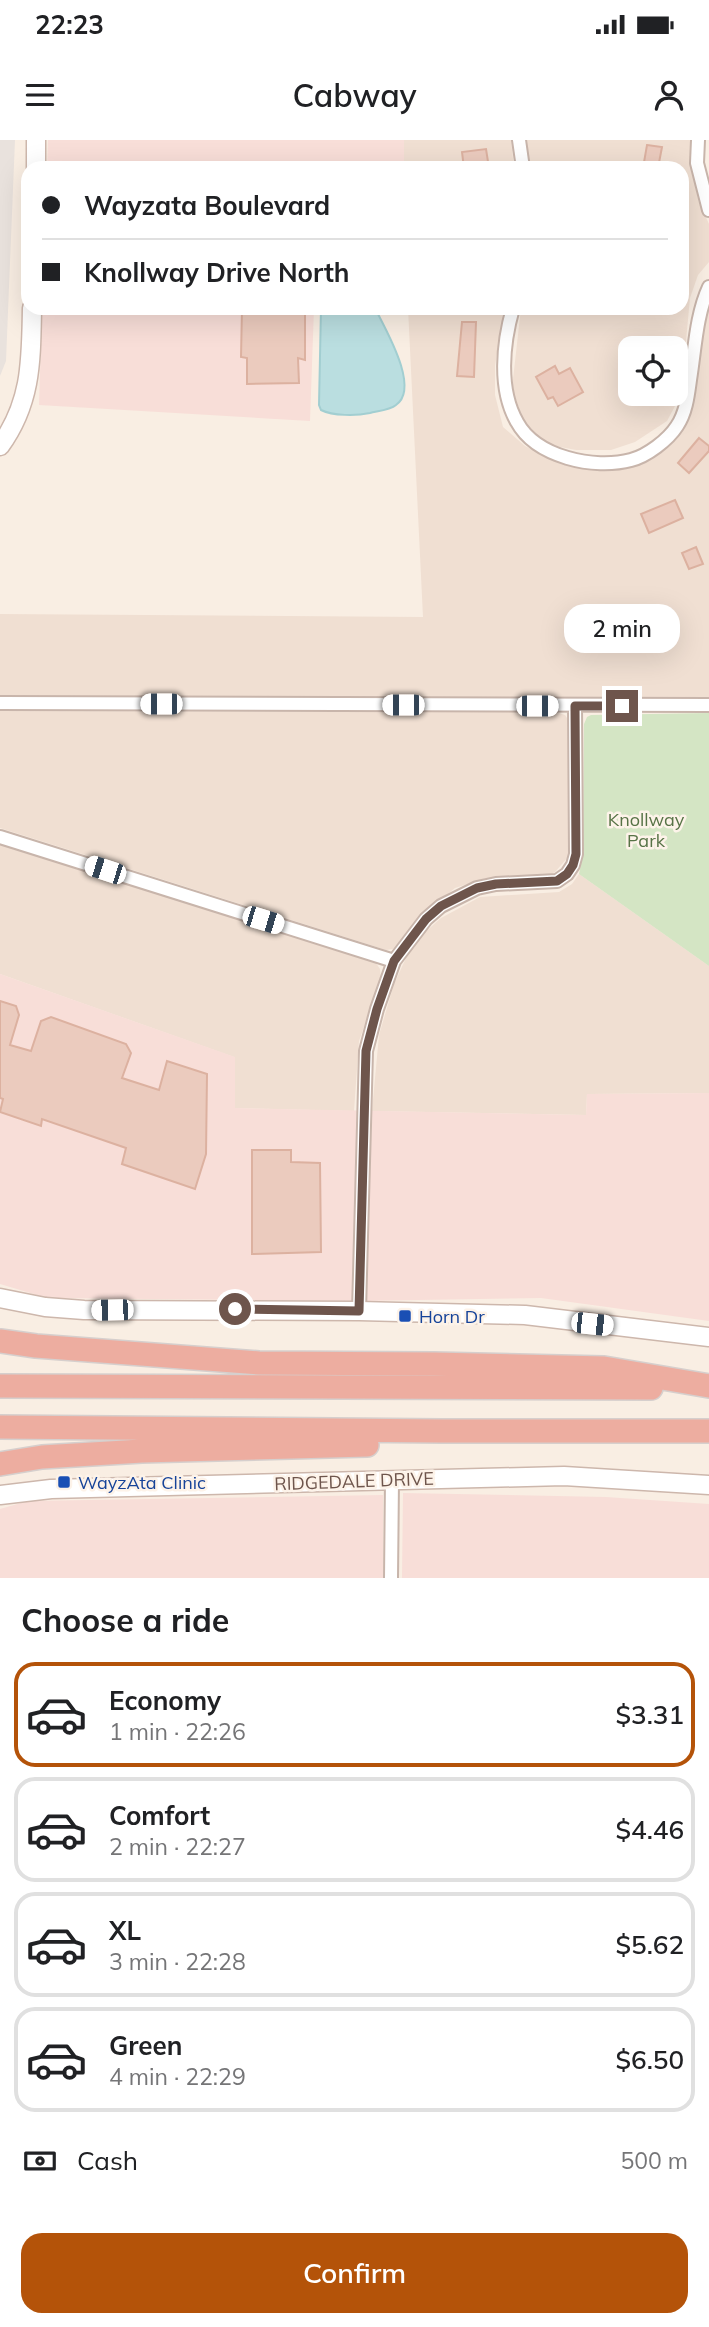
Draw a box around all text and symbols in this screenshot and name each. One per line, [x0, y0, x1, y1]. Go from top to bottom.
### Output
text: 22:23 [35, 8, 104, 41]
text: Cabway [292, 75, 417, 115]
icon: menu [21, 76, 59, 114]
icon: person [650, 76, 688, 114]
text: Wayzata Boulevard [84, 189, 330, 222]
text: Knollway Drive North [84, 256, 349, 289]
map controls [618, 336, 688, 406]
button: locate [618, 336, 688, 406]
callout: 2 min [564, 604, 680, 654]
text: 2 min [592, 614, 652, 643]
route end [606, 690, 638, 722]
car [141, 694, 183, 715]
car [383, 695, 425, 716]
car [517, 696, 559, 717]
park label: Knollway Park [608, 808, 685, 852]
car [82, 854, 129, 886]
car [240, 904, 287, 936]
route start [219, 1293, 251, 1325]
car [91, 1299, 134, 1321]
place label: Horn Dr [419, 1305, 485, 1328]
marker: Horn Dr [397, 1308, 413, 1324]
car [571, 1311, 614, 1337]
street label: RIDGEDALE DRIVE [274, 1467, 434, 1495]
place label: WayzAta Clinic [78, 1471, 206, 1494]
marker: WayzAta Clinic [56, 1474, 72, 1490]
text: Choose a ride [21, 1600, 229, 1640]
icon: car [25, 1683, 88, 1746]
text: Economy [109, 1684, 221, 1717]
text: $3.31 [615, 1698, 684, 1731]
text: 1 min · 22:26 [109, 1717, 246, 1746]
icon: car [25, 1798, 88, 1861]
text: Comfort [109, 1799, 210, 1832]
text: $4.46 [615, 1813, 684, 1846]
text: 2 min · 22:27 [109, 1832, 246, 1861]
icon: car [25, 1913, 88, 1976]
text: XL [109, 1914, 141, 1947]
text: $5.62 [615, 1928, 684, 1961]
text: 3 min · 22:28 [109, 1947, 246, 1976]
icon: car [25, 2028, 88, 2091]
text: Green [109, 2029, 182, 2062]
text: $6.50 [615, 2043, 684, 2076]
text: 4 min · 22:29 [109, 2062, 246, 2091]
icon: cash [21, 2142, 59, 2180]
text: Cash [77, 2144, 138, 2177]
text: 500 m [620, 2146, 688, 2175]
button: Confirm [21, 2233, 688, 2313]

